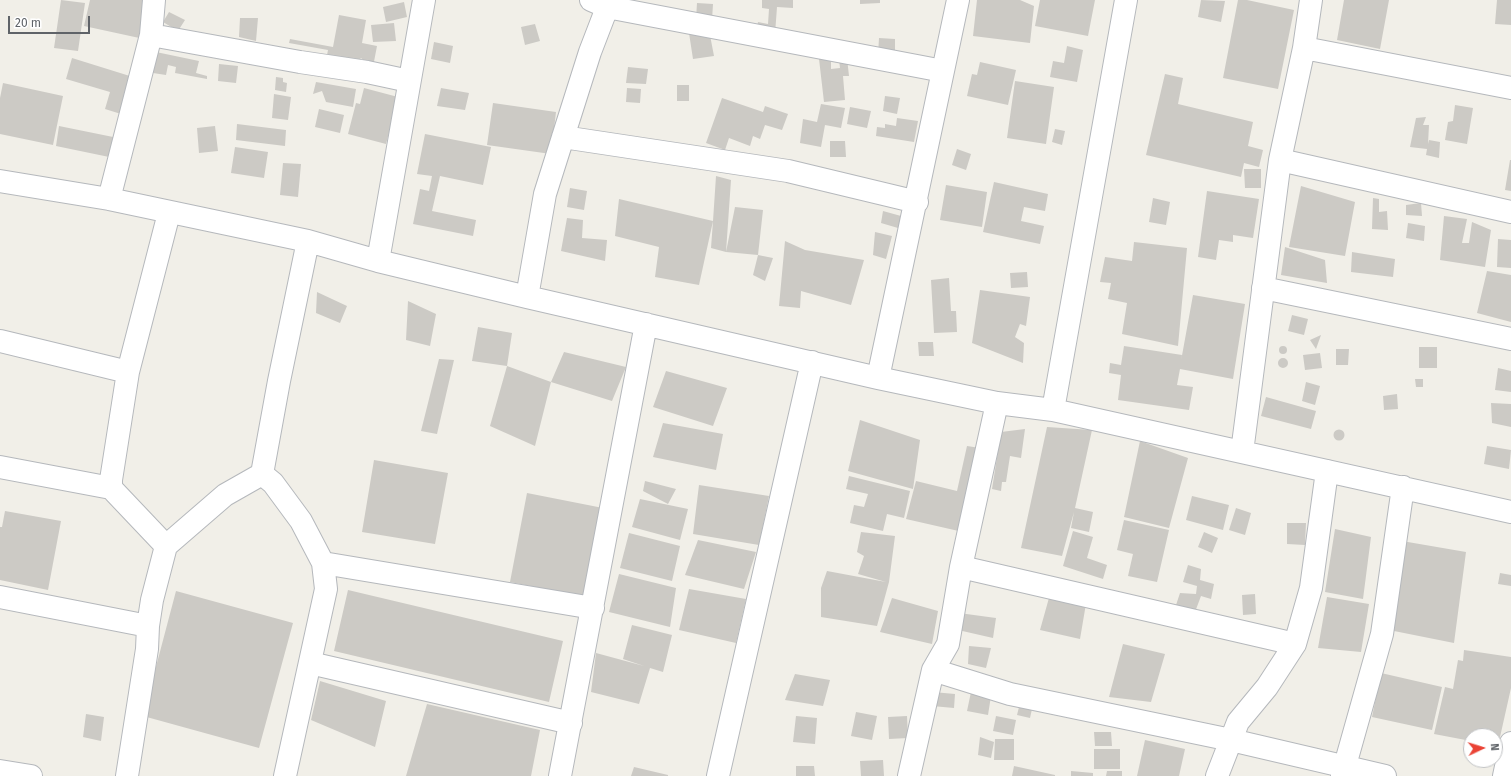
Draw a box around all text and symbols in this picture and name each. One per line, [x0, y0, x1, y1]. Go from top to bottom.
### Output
scale bar [10, 8, 92, 34]
text: 20 m [15, 16, 41, 30]
north arrow [1463, 728, 1503, 768]
text: N [1488, 743, 1501, 751]

